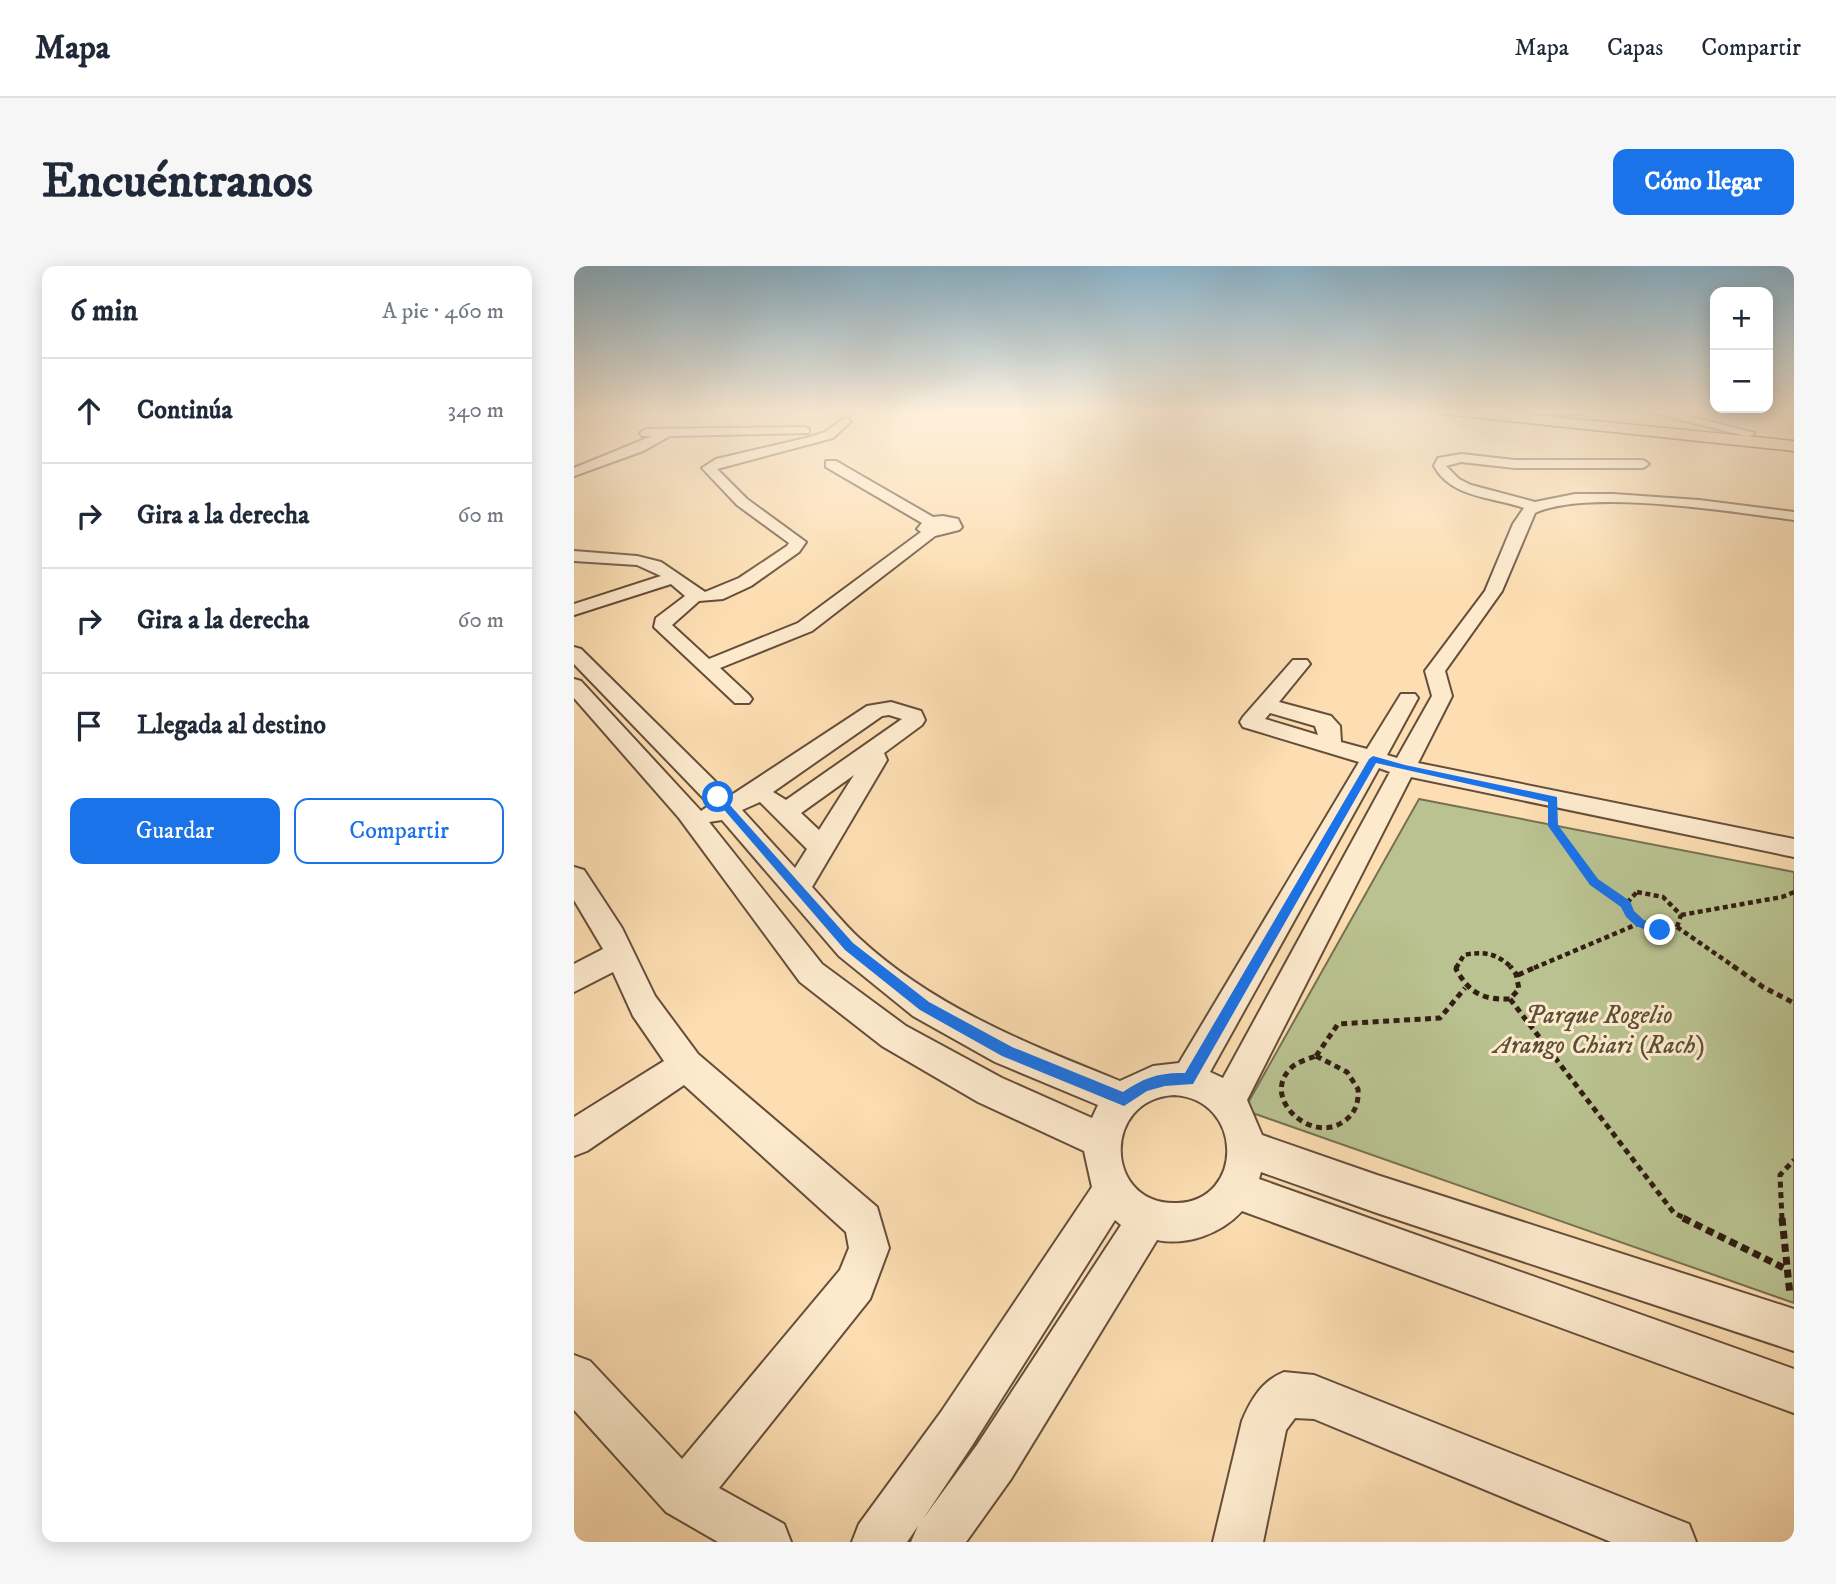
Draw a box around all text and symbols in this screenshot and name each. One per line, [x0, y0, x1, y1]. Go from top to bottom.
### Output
text: Mapa [35, 28, 110, 69]
text: Mapa [1515, 33, 1569, 63]
text: Capas [1607, 33, 1663, 63]
text: Compartir [1701, 33, 1801, 63]
button: Cómo llegar [1613, 149, 1794, 215]
text: Encuéntranos [42, 151, 313, 213]
map controls [1710, 287, 1773, 413]
button: + [1710, 287, 1773, 350]
text: 6 min [70, 293, 138, 330]
text: A pie · 460 m [382, 297, 504, 326]
button: − [1710, 350, 1773, 413]
icon: ahead [70, 392, 108, 430]
text: Continúa [137, 394, 232, 427]
text: 340 m [448, 396, 504, 425]
icon: right [70, 497, 108, 535]
text: Gira a la derecha [137, 499, 309, 532]
text: 60 m [457, 501, 504, 530]
icon: right [70, 602, 108, 640]
text: Gira a la derecha [137, 604, 309, 637]
text: 60 m [457, 606, 504, 635]
icon: arrive [70, 707, 108, 745]
text: Llegada al destino [137, 709, 326, 742]
route start [702, 781, 733, 812]
button: Guardar [70, 798, 280, 864]
button: Compartir [294, 798, 504, 864]
route end [1644, 914, 1675, 945]
park label: Parque Rogelio Arango Chiari (Rach) [1491, 999, 1705, 1062]

